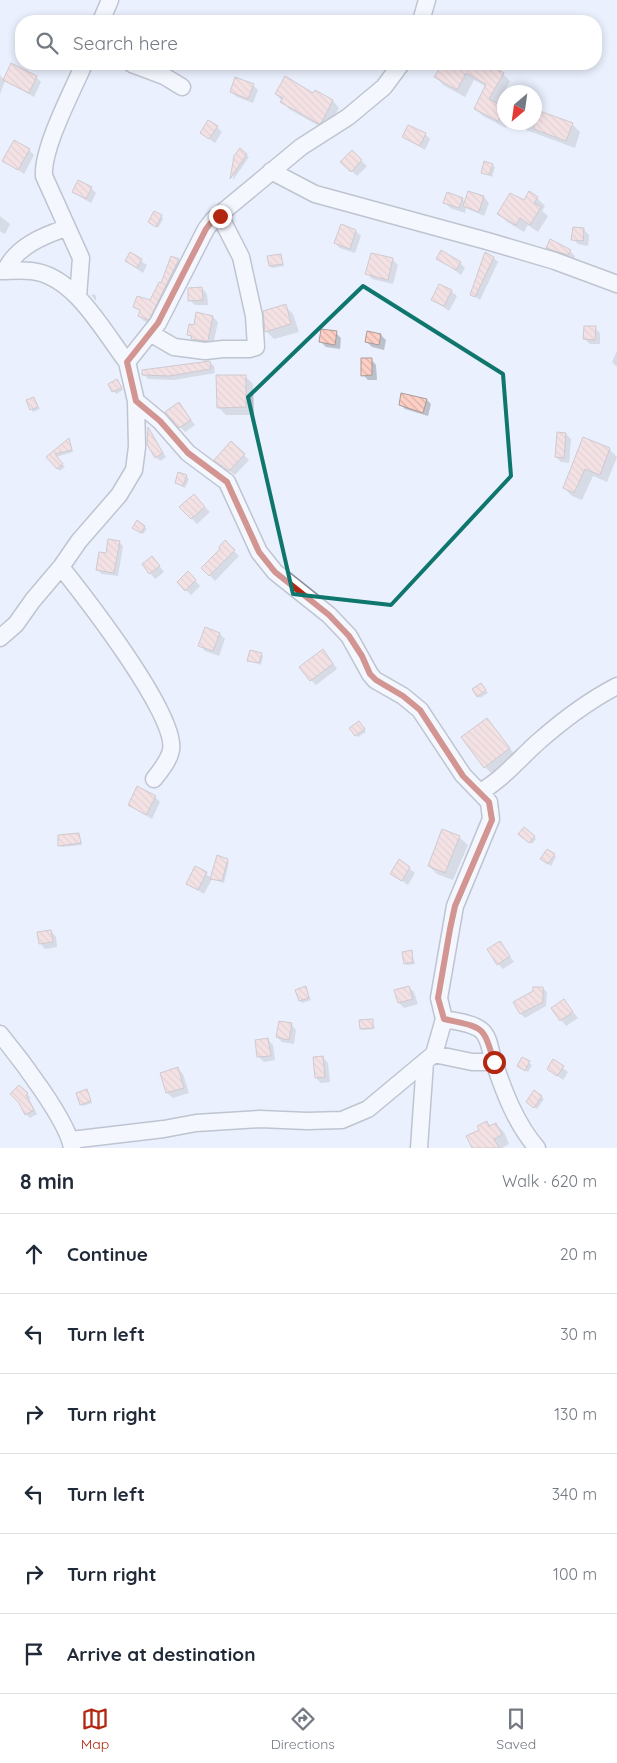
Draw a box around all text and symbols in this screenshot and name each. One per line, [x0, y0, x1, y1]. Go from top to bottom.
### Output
search box [15, 15, 602, 70]
icon: search [33, 29, 61, 57]
text: Search here [73, 31, 178, 55]
north arrow [497, 85, 542, 130]
route end [209, 205, 232, 228]
route start [483, 1051, 506, 1074]
text: 8 min [20, 1168, 74, 1194]
text: Walk · 620 m [502, 1171, 597, 1191]
icon: ahead [20, 1240, 48, 1268]
text: Continue [67, 1242, 148, 1266]
text: 20 m [560, 1244, 597, 1264]
icon: left [20, 1320, 48, 1348]
text: Turn left [67, 1322, 145, 1346]
text: 30 m [560, 1324, 597, 1344]
icon: right [20, 1400, 48, 1428]
text: Turn right [67, 1402, 156, 1426]
text: 130 m [554, 1404, 597, 1424]
icon: left [20, 1480, 48, 1508]
text: Turn left [67, 1482, 145, 1506]
text: 340 m [552, 1484, 597, 1504]
icon: right [20, 1560, 48, 1588]
text: Turn right [67, 1562, 156, 1586]
text: 100 m [553, 1564, 597, 1584]
icon: arrive [20, 1640, 48, 1668]
text: Arrive at destination [67, 1642, 256, 1666]
tab: Map [81, 1705, 109, 1753]
tab: Directions [271, 1705, 335, 1753]
tab: Saved [496, 1705, 536, 1753]

